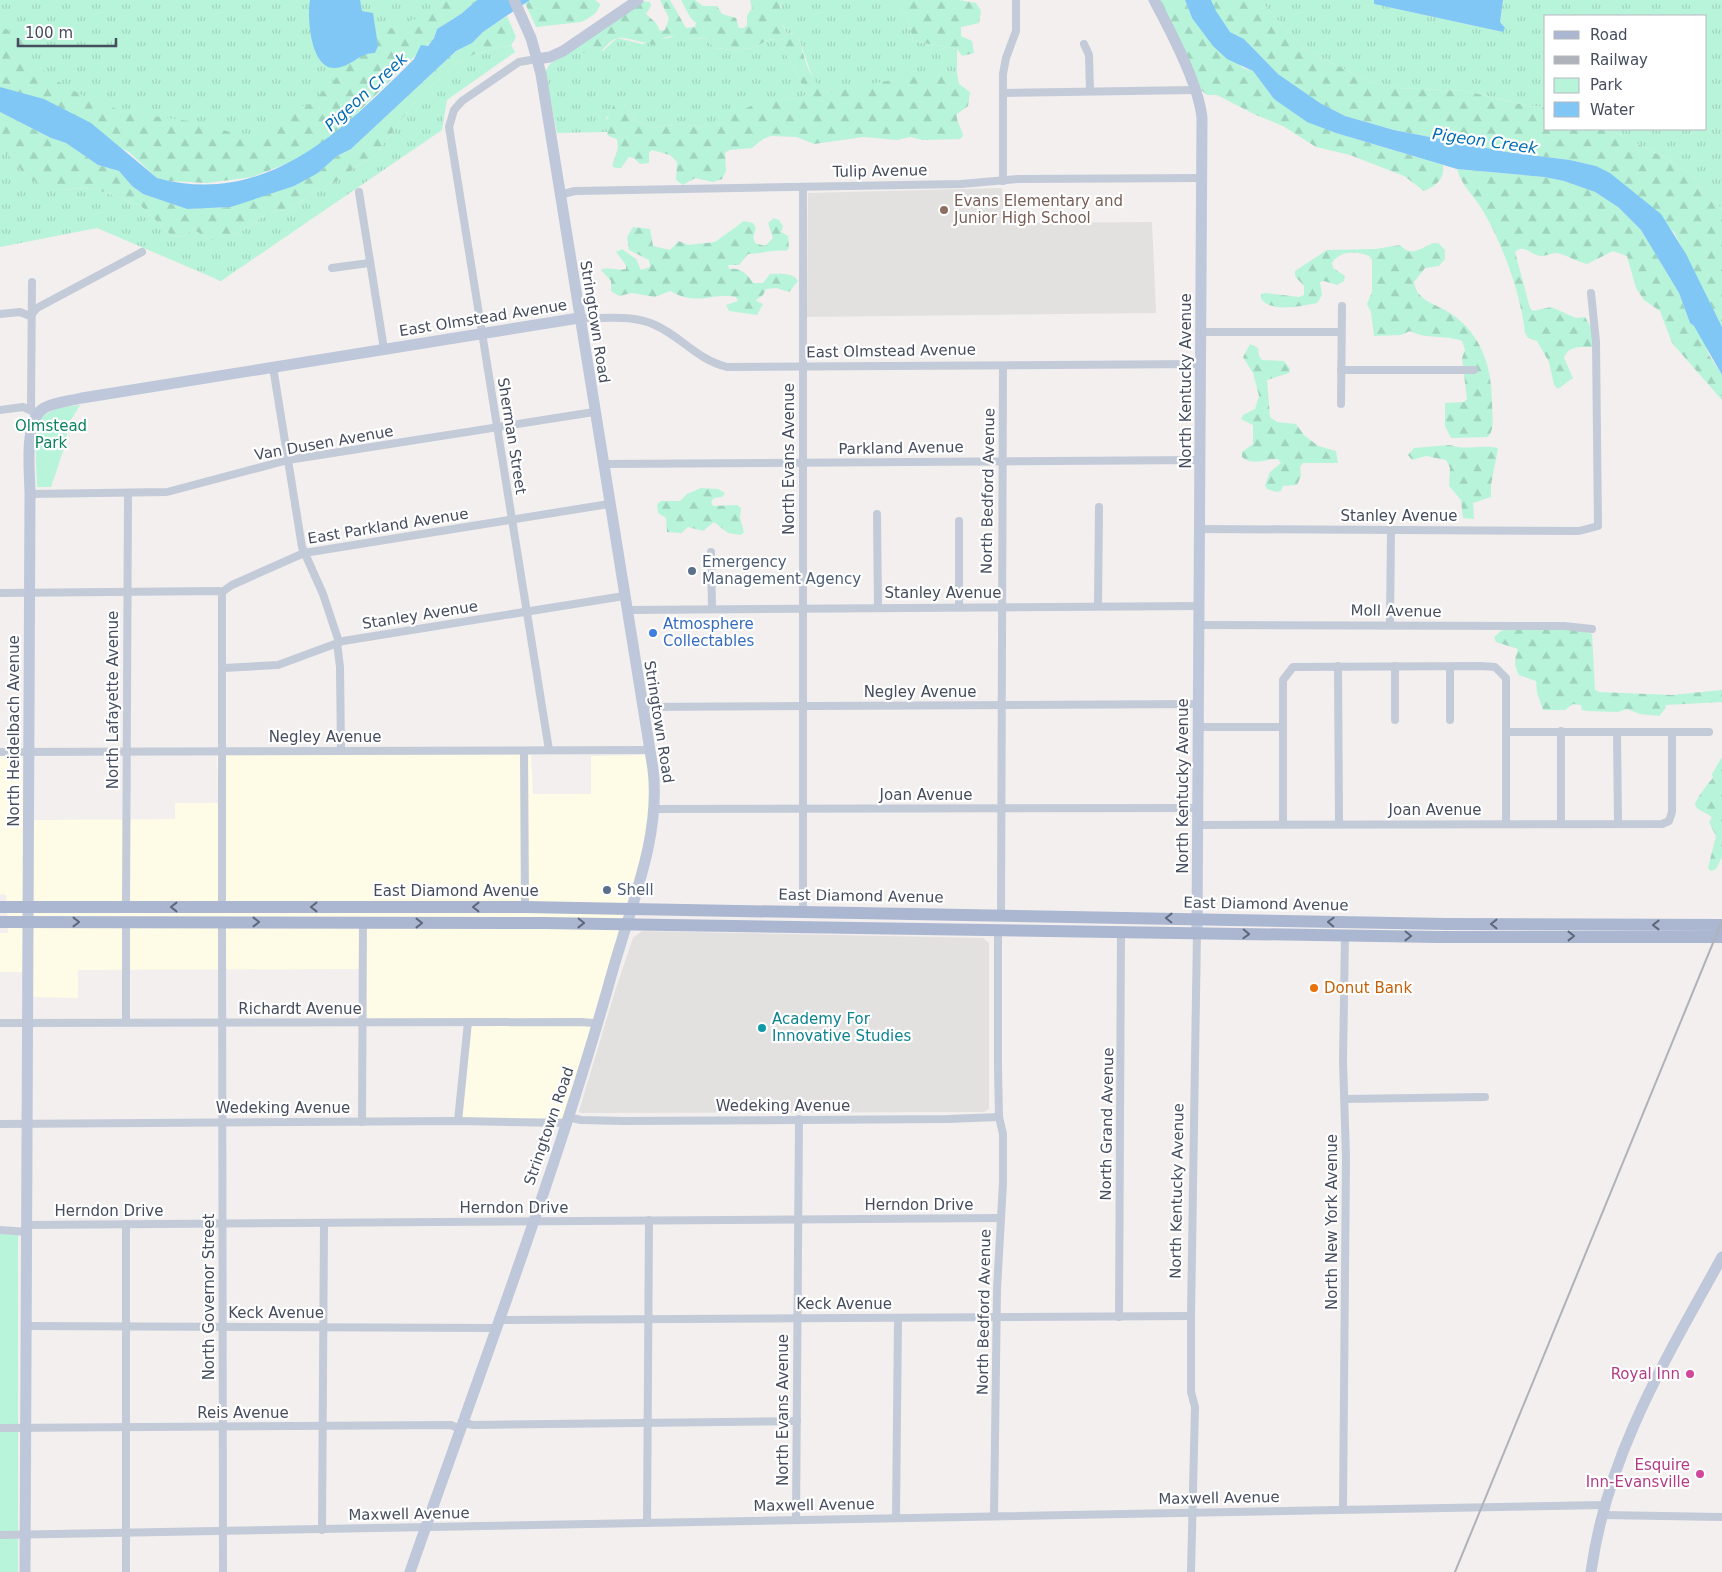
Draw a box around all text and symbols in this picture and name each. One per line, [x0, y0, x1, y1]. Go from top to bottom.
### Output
scale bar [18, 15, 115, 47]
legend [1544, 15, 1707, 130]
text: 100 m [25, 24, 73, 42]
text: Road [1590, 26, 1628, 44]
water label: Pigeon Creek [321, 48, 412, 135]
text: Railway [1590, 51, 1648, 69]
text: Park [1590, 76, 1623, 94]
text: Water [1590, 101, 1635, 119]
water label: Pigeon Creek [1431, 124, 1539, 158]
street label: Tulip Avenue [831, 161, 928, 181]
place label: Evans Elementary and Junior High School [953, 192, 1123, 227]
marker: Evans Elementary and Junior High School [938, 204, 950, 216]
street label: Stringtown Road [576, 259, 614, 385]
street label: North Kentucky Avenue [1177, 293, 1195, 469]
street label: East Olmstead Avenue [398, 296, 568, 340]
street label: East Olmstead Avenue [806, 341, 976, 361]
street label: Sherman Street [494, 376, 530, 496]
street label: North Evans Avenue [780, 383, 798, 535]
street label: North Bedford Avenue [978, 408, 998, 574]
park label: Olmstead Park [15, 417, 87, 452]
street label: Van Dusen Avenue [253, 422, 395, 464]
street label: Parkland Avenue [838, 438, 964, 458]
street label: East Parkland Avenue [306, 504, 470, 548]
street label: Stanley Avenue [1341, 507, 1457, 525]
place label: Emergency Management Agency [702, 553, 861, 588]
marker: Emergency Management Agency [686, 565, 698, 577]
street label: Stanley Avenue [885, 584, 1001, 602]
street label: Stanley Avenue [361, 597, 479, 633]
street label: Moll Avenue [1350, 601, 1442, 621]
street label: North Lafayette Avenue [104, 611, 122, 789]
place label: Atmosphere Collectables [663, 615, 754, 650]
marker: Atmosphere Collectables [647, 627, 659, 639]
street label: North Heidelbach Avenue [5, 635, 23, 827]
street label: Stringtown Road [640, 659, 678, 785]
street label: Negley Avenue [864, 683, 976, 701]
street label: North Kentucky Avenue [1174, 698, 1192, 874]
street label: Negley Avenue [269, 728, 381, 746]
street label: Joan Avenue [879, 786, 972, 804]
street label: Joan Avenue [1388, 801, 1481, 819]
place label: Shell [617, 881, 654, 899]
street label: East Diamond Avenue [373, 882, 539, 900]
marker: Shell [601, 884, 613, 896]
street label: East Diamond Avenue [778, 886, 944, 906]
street label: East Diamond Avenue [1183, 894, 1349, 914]
one-way arrow [169, 902, 177, 912]
one-way arrow [310, 902, 318, 912]
one-way arrow [472, 902, 480, 912]
one-way arrow [1164, 912, 1172, 923]
one-way arrow [1327, 916, 1335, 927]
one-way arrow [73, 917, 81, 927]
one-way arrow [253, 917, 261, 927]
one-way arrow [415, 917, 423, 928]
one-way arrow [578, 918, 586, 929]
one-way arrow [1489, 919, 1497, 929]
one-way arrow [1652, 920, 1660, 930]
one-way arrow [1242, 928, 1250, 939]
one-way arrow [1405, 931, 1413, 941]
one-way arrow [1568, 931, 1575, 941]
place label: Donut Bank [1324, 979, 1412, 997]
marker: Donut Bank [1308, 982, 1320, 994]
street label: Richardt Avenue [238, 1000, 362, 1018]
place label: Academy For Innovative Studies [772, 1010, 911, 1045]
marker: Academy For Innovative Studies [756, 1022, 768, 1034]
street label: North Grand Avenue [1097, 1047, 1117, 1201]
street label: Stringtown Road [520, 1064, 578, 1188]
street label: Wedeking Avenue [716, 1097, 850, 1115]
street label: Wedeking Avenue [216, 1099, 350, 1117]
street label: North Kentucky Avenue [1166, 1103, 1188, 1279]
street label: North New York Avenue [1323, 1134, 1341, 1310]
street label: Herndon Drive [865, 1196, 973, 1214]
street label: Herndon Drive [460, 1199, 568, 1217]
street label: Herndon Drive [55, 1202, 163, 1220]
street label: North Governor Street [200, 1214, 218, 1380]
street label: North Bedford Avenue [974, 1229, 994, 1395]
street label: Keck Avenue [796, 1295, 892, 1313]
street label: Keck Avenue [228, 1304, 324, 1322]
street label: North Evans Avenue [774, 1334, 792, 1486]
place label: Royal Inn [1611, 1365, 1680, 1383]
marker: Royal Inn [1684, 1368, 1696, 1380]
street label: Reis Avenue [197, 1404, 289, 1422]
place label: Esquire Inn-Evansville [1586, 1456, 1690, 1491]
marker: Esquire Inn-Evansville [1694, 1468, 1706, 1480]
street label: Maxwell Avenue [1158, 1488, 1280, 1508]
street label: Maxwell Avenue [753, 1495, 875, 1515]
street label: Maxwell Avenue [348, 1504, 470, 1524]

